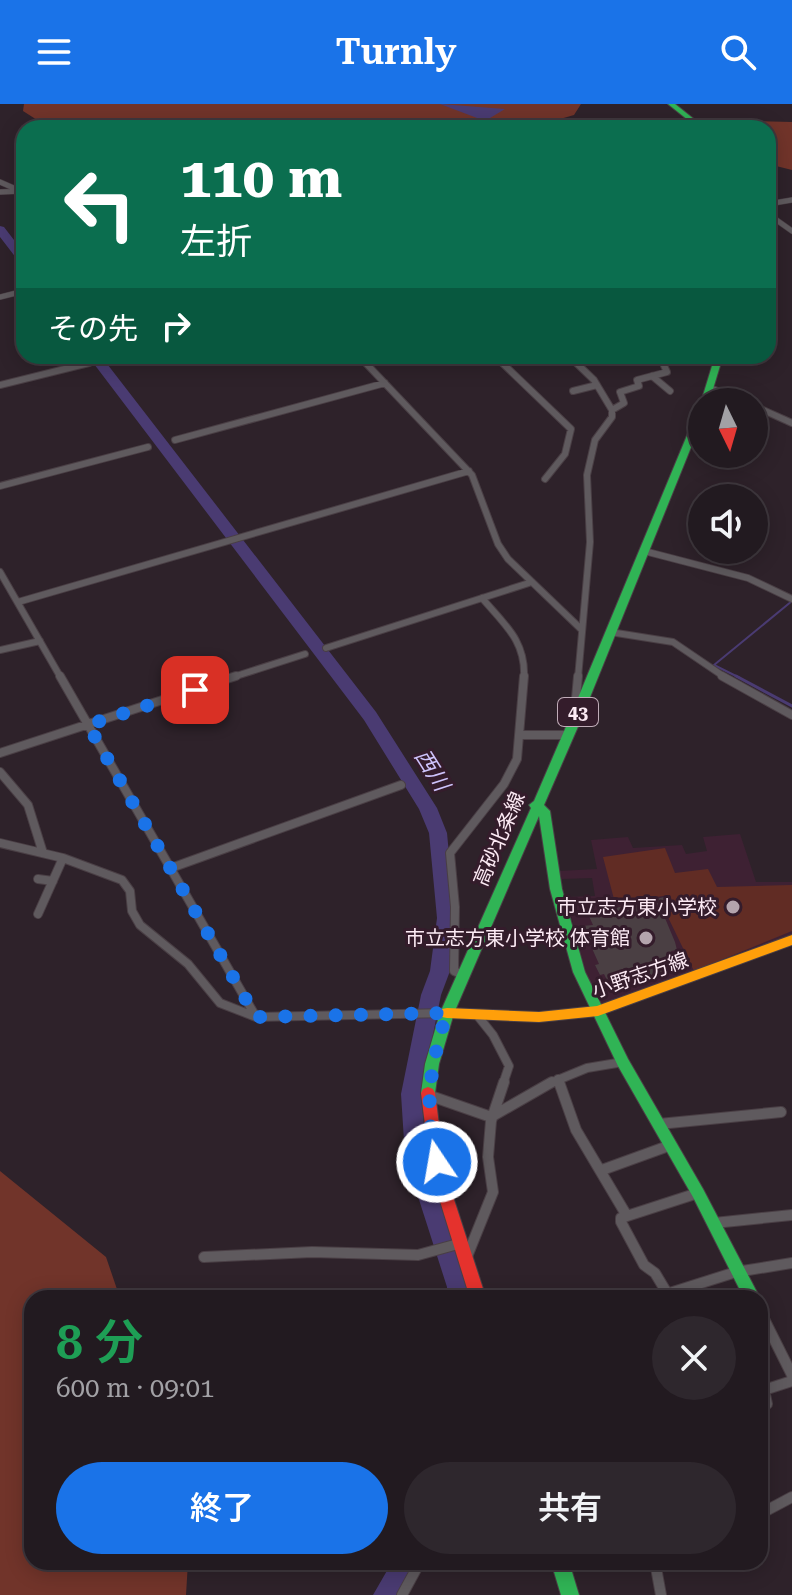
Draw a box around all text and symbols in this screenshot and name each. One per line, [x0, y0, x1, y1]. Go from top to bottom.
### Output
icon: menu [32, 30, 76, 74]
icon: search [716, 30, 760, 74]
text: Turnly [335, 31, 457, 73]
text: 110 m [180, 145, 342, 211]
icon: left [48, 152, 152, 256]
text: 左折 [180, 221, 252, 263]
icon: right [154, 304, 198, 348]
text: その先 [48, 311, 138, 346]
north arrow [688, 388, 768, 468]
map controls [688, 388, 768, 564]
button: sound [688, 484, 768, 564]
pin [161, 656, 229, 724]
icon: arrive [173, 668, 217, 712]
road number: 43 [558, 698, 598, 726]
water label: 西川 [410, 745, 455, 797]
street label: 高砂北条線 [468, 788, 530, 890]
place label: 市立志方東小学校 [557, 895, 717, 919]
marker: 市立志方東小学校 [724, 898, 742, 916]
place label: 市立志方東小学校 体育館 [405, 926, 630, 950]
marker: 市立志方東小学校 体育館 [637, 929, 655, 947]
street label: 小野志方線 [589, 947, 691, 1003]
position arrow [395, 1120, 479, 1204]
text: 8 分 [56, 1315, 143, 1371]
button: close [652, 1316, 736, 1400]
text: 600 m · 09:01 [56, 1373, 215, 1403]
button: 終了 [56, 1462, 388, 1554]
button: 共有 [404, 1462, 736, 1554]

